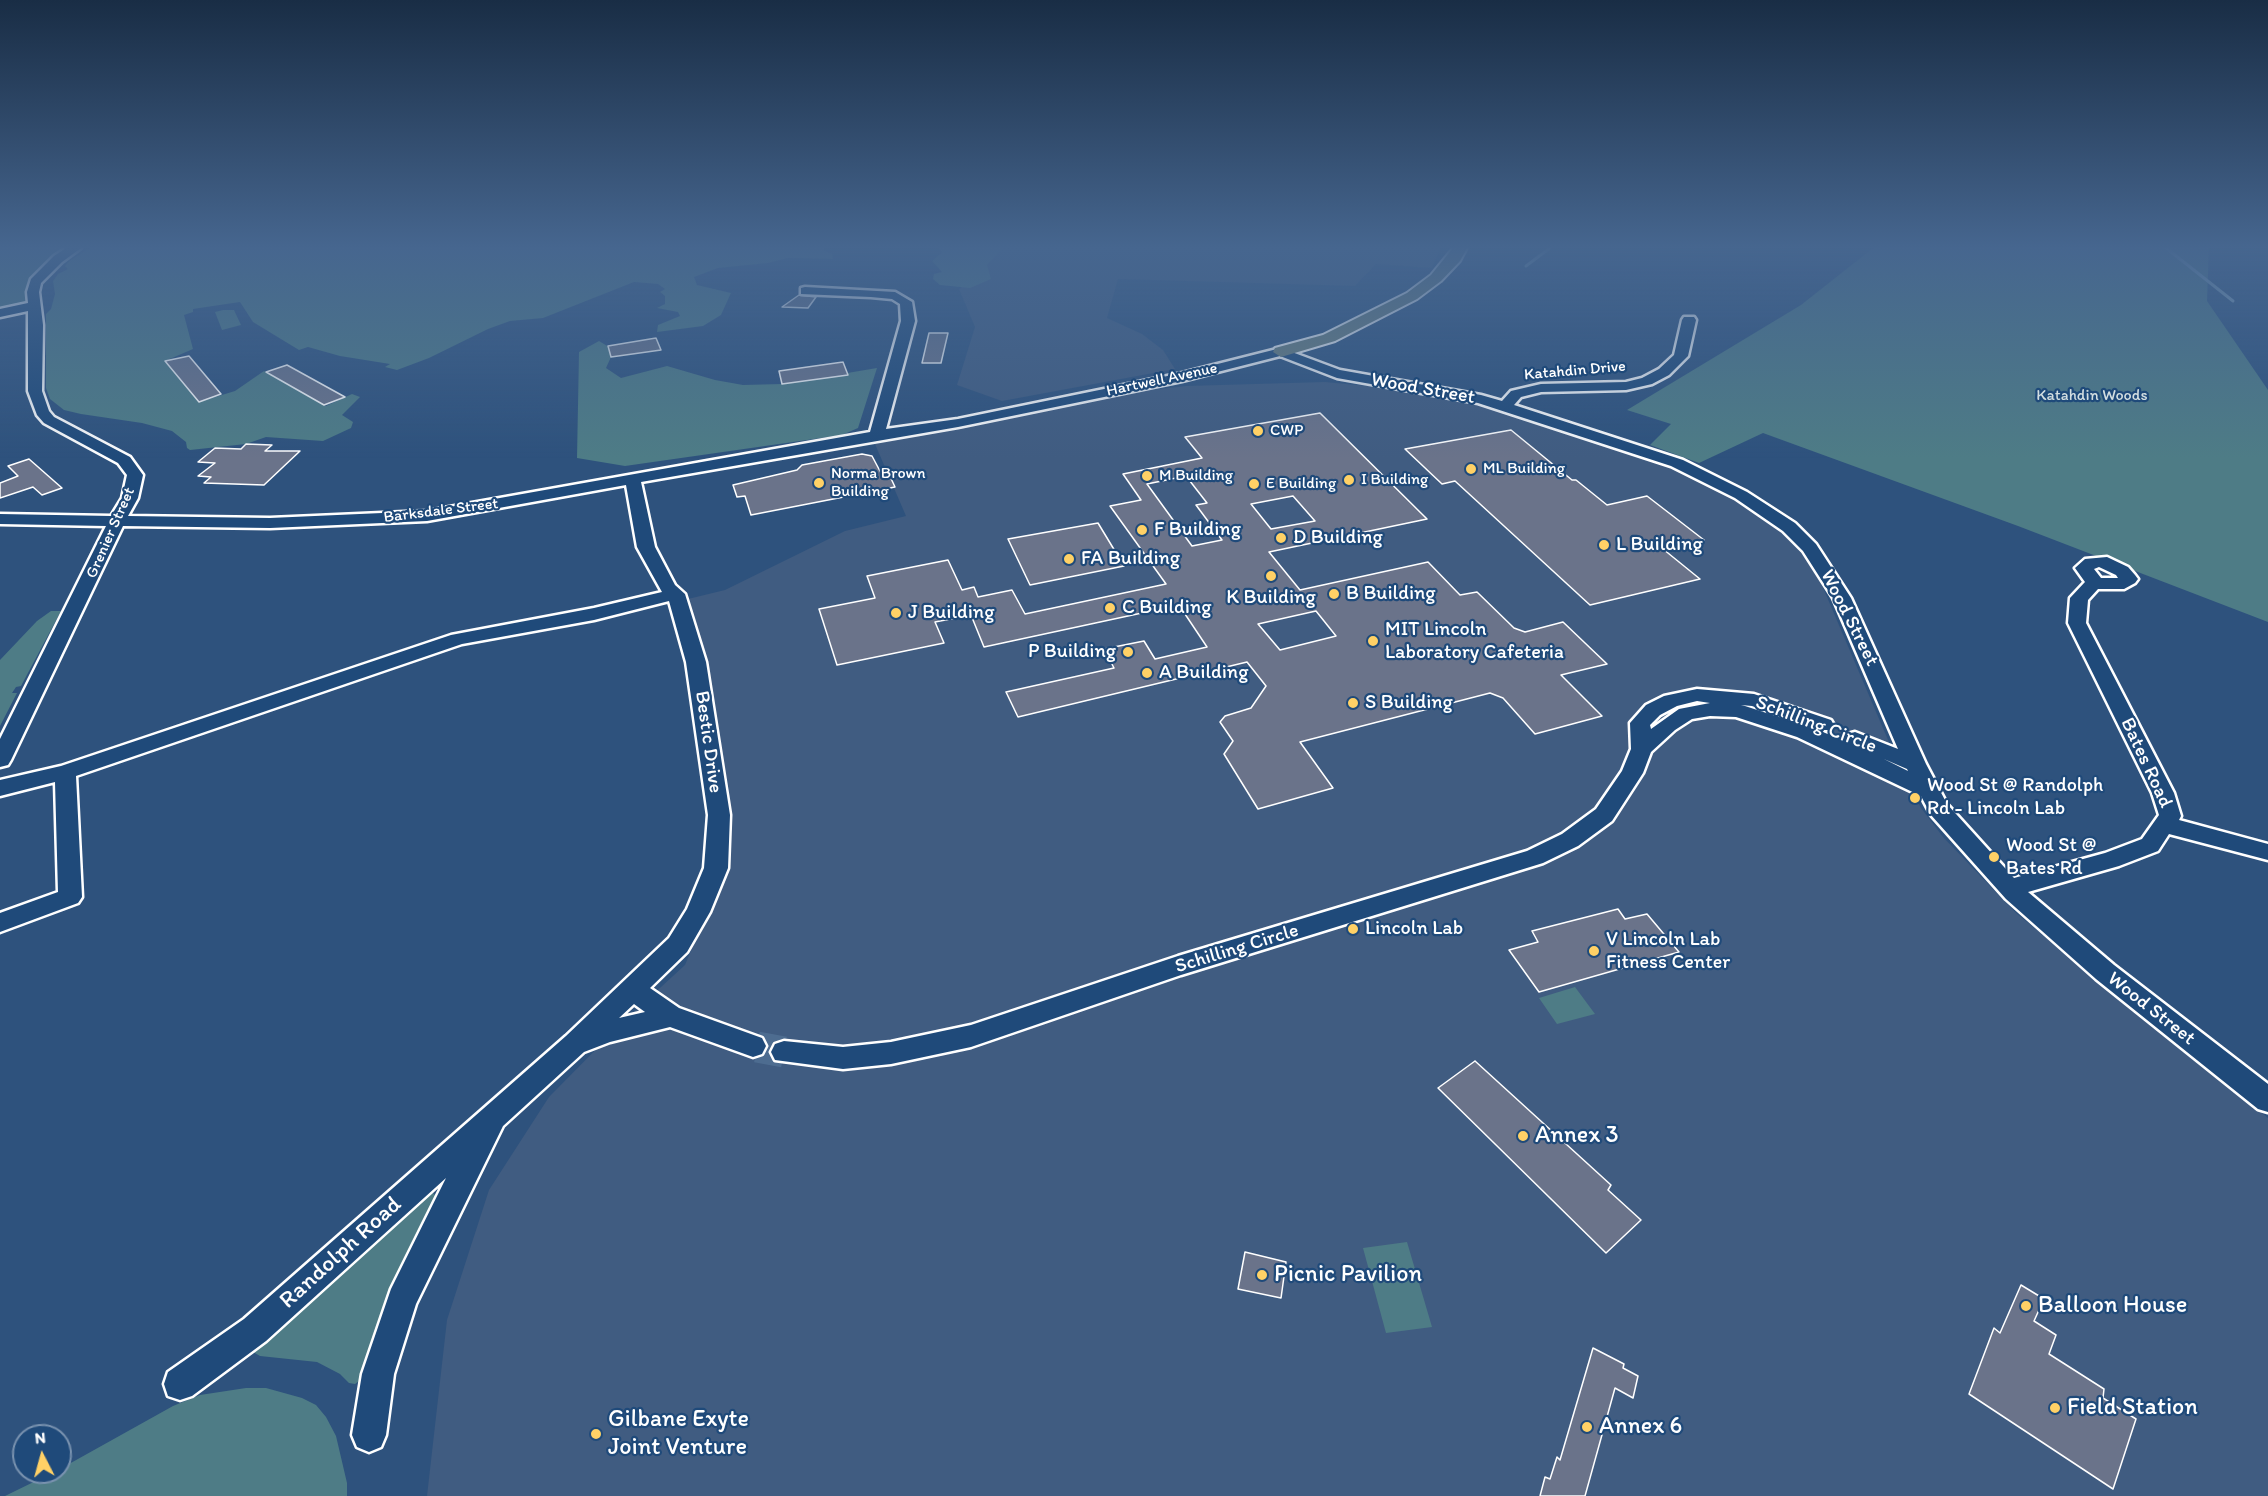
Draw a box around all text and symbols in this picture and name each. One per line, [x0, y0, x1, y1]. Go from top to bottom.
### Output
street label: Katahdin Drive [1523, 357, 1627, 385]
street label: Hartwell Avenue [1105, 359, 1219, 401]
street label: Wood Street [1369, 368, 1477, 410]
park label: Katahdin Woods [2036, 386, 2148, 406]
place label: CWP [1270, 421, 1303, 441]
marker: CWP [1251, 424, 1265, 438]
place label: ML Building [1483, 459, 1565, 479]
marker: ML Building [1464, 462, 1478, 476]
place label: Norma Brown Building [831, 464, 926, 502]
place label: M Building [1159, 466, 1233, 486]
marker: M Building [1140, 469, 1154, 483]
place label: I Building [1361, 470, 1428, 490]
marker: I Building [1342, 473, 1356, 487]
place label: E Building [1266, 474, 1336, 494]
marker: Norma Brown Building [812, 476, 826, 490]
marker: E Building [1247, 477, 1261, 491]
street label: Grenier Street [82, 485, 140, 581]
street label: Barksdale Street [383, 494, 499, 528]
place label: F Building [1154, 518, 1241, 542]
marker: F Building [1135, 523, 1149, 537]
place label: D Building [1293, 526, 1383, 550]
marker: D Building [1274, 531, 1288, 545]
place label: L Building [1616, 533, 1703, 557]
marker: L Building [1597, 538, 1611, 552]
place label: FA Building [1081, 547, 1180, 571]
marker: FA Building [1062, 552, 1076, 566]
street label: Wood Street [1814, 566, 1884, 670]
marker: K Building [1264, 569, 1278, 583]
place label: B Building [1346, 582, 1436, 606]
place label: K Building [1226, 586, 1316, 610]
marker: B Building [1327, 587, 1341, 601]
place label: C Building [1122, 596, 1211, 620]
place label: J Building [908, 601, 994, 625]
marker: C Building [1103, 601, 1117, 615]
marker: J Building [889, 606, 903, 620]
place label: MIT Lincoln Laboratory Cafeteria [1385, 618, 1564, 665]
marker: MIT Lincoln Laboratory Cafeteria [1366, 634, 1380, 648]
place label: P Building [1028, 640, 1116, 664]
marker: P Building [1121, 645, 1135, 659]
place label: A Building [1159, 661, 1248, 685]
marker: A Building [1140, 666, 1154, 680]
street label: Bestic Drive [689, 689, 727, 795]
place label: S Building [1365, 691, 1453, 715]
street label: Schilling Circle [1752, 691, 1880, 759]
marker: S Building [1346, 696, 1360, 710]
street label: Bates Road [2115, 714, 2177, 812]
place label: Wood St @ Randolph Rd - Lincoln Lab [1927, 774, 2103, 821]
marker: Wood St @ Randolph Rd - Lincoln Lab [1908, 791, 1922, 805]
place label: Wood St @ Bates Rd [2006, 834, 2097, 881]
marker: Wood St @ Bates Rd [1987, 850, 2001, 864]
place label: Lincoln Lab [1365, 917, 1463, 941]
street label: Schilling Circle [1172, 919, 1302, 979]
marker: Lincoln Lab [1346, 922, 1360, 936]
place label: V Lincoln Lab Fitness Center [1606, 928, 1730, 975]
marker: V Lincoln Lab Fitness Center [1587, 944, 1601, 958]
street label: Wood Street [2102, 967, 2200, 1051]
place label: Annex 3 [1535, 1122, 1619, 1150]
marker: Annex 3 [1516, 1129, 1530, 1143]
street label: Randolph Road [274, 1191, 408, 1315]
place label: Picnic Pavilion [1274, 1261, 1422, 1289]
marker: Picnic Pavilion [1255, 1268, 1269, 1282]
place label: Balloon House [2038, 1292, 2187, 1320]
marker: Balloon House [2019, 1299, 2033, 1313]
place label: Field Station [2067, 1394, 2198, 1422]
marker: Field Station [2048, 1401, 2062, 1415]
place label: Gilbane Exyte Joint Venture [608, 1406, 749, 1462]
place label: Annex 6 [1599, 1413, 1682, 1441]
marker: Annex 6 [1580, 1420, 1594, 1434]
north arrow [12, 1424, 72, 1484]
marker: Gilbane Exyte Joint Venture [589, 1427, 603, 1441]
text: N [34, 1428, 47, 1448]

